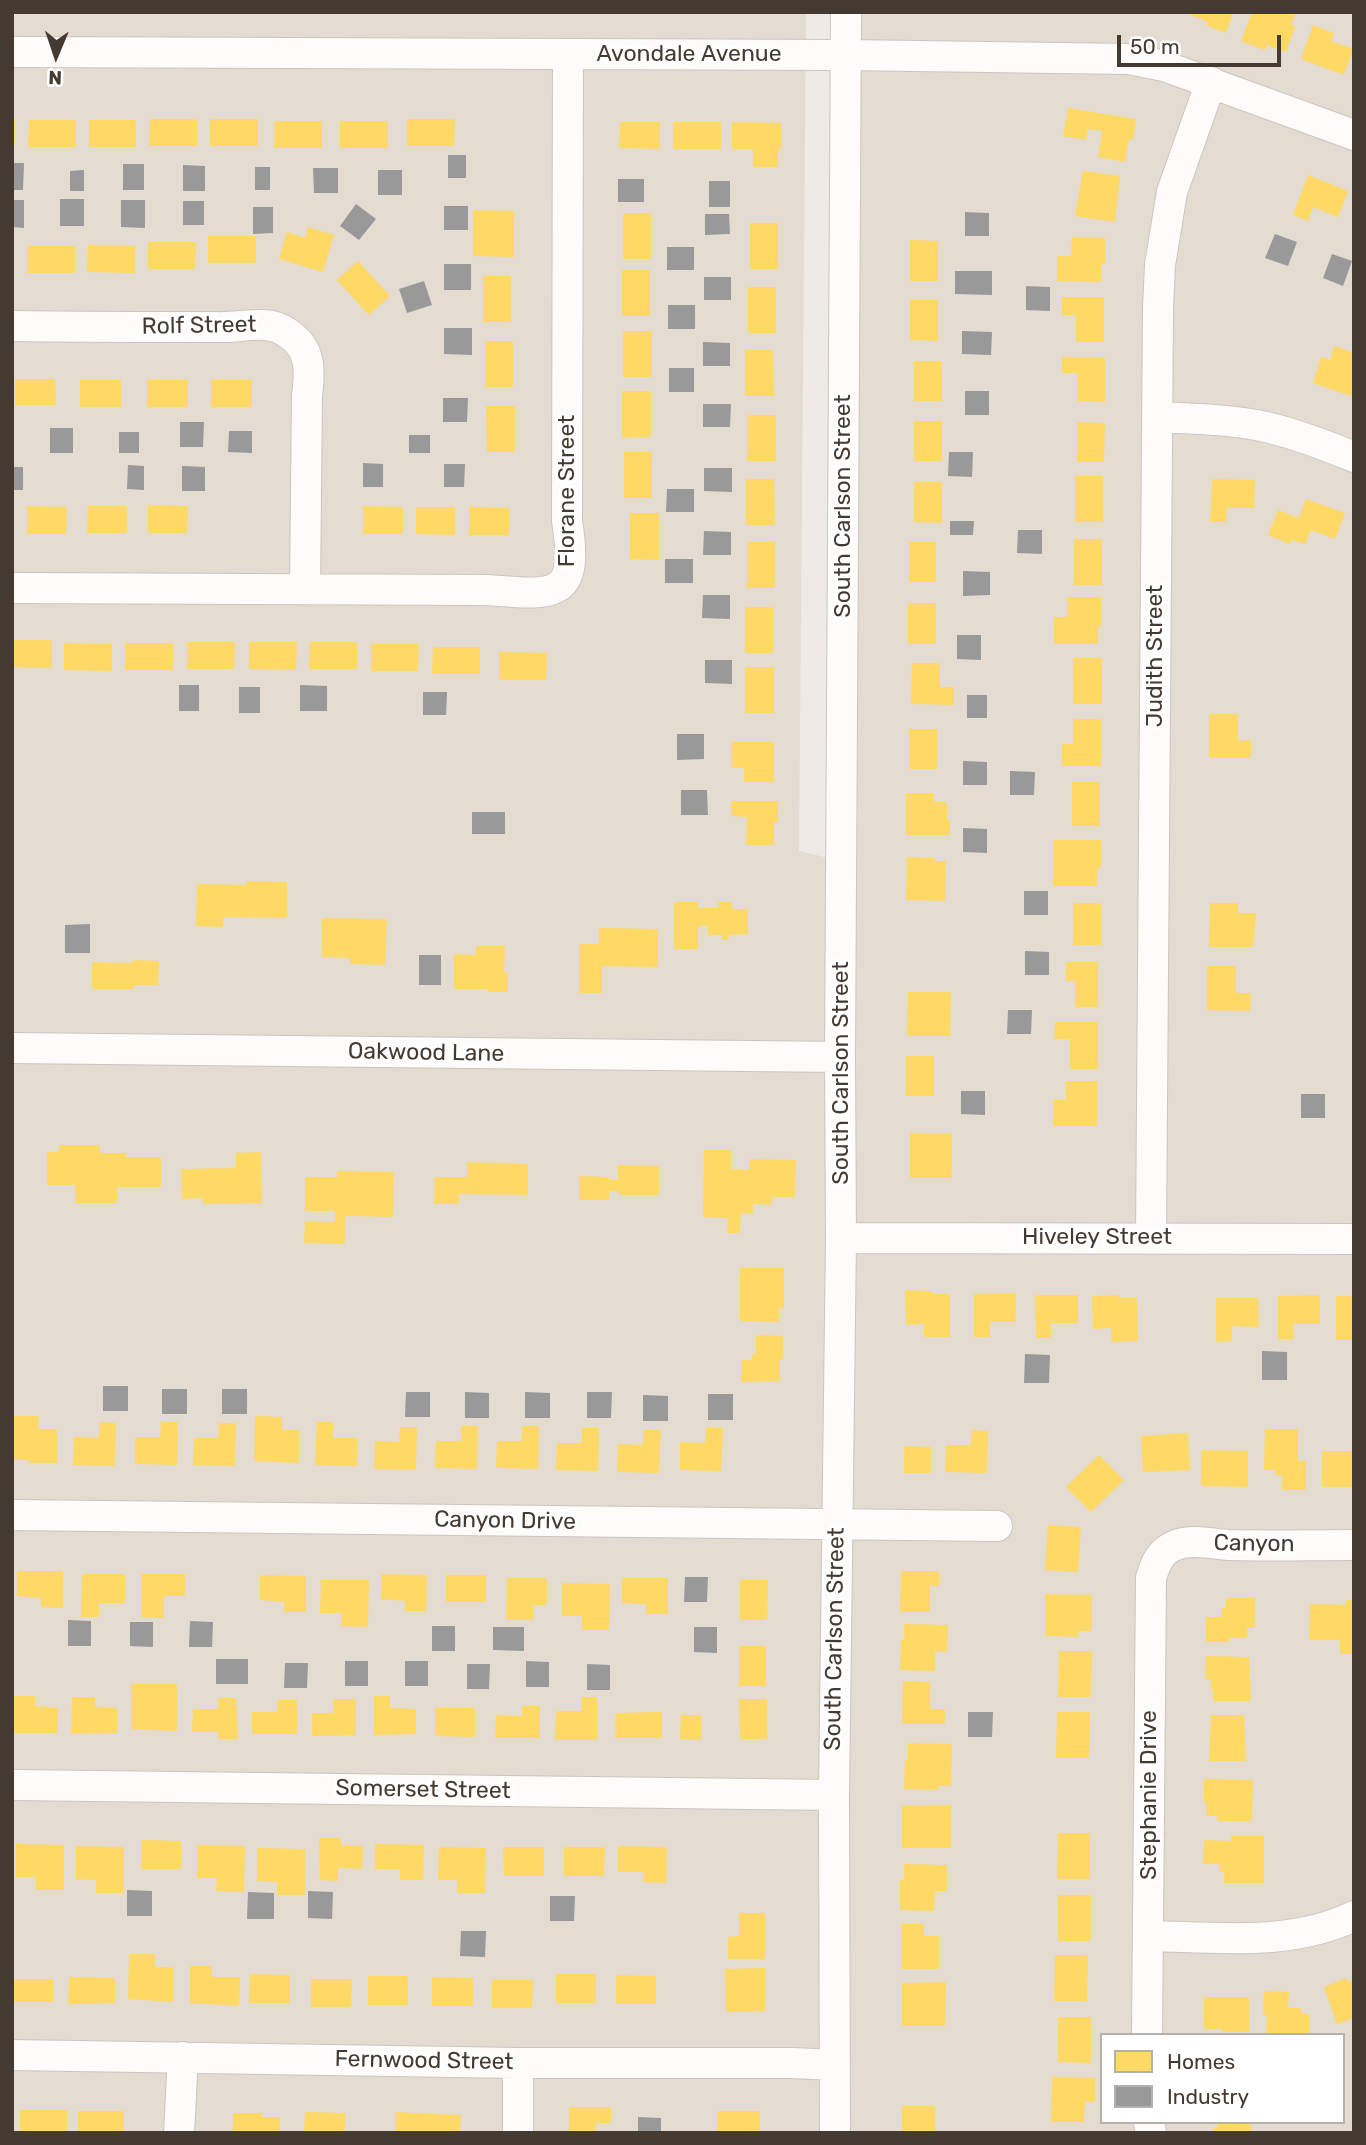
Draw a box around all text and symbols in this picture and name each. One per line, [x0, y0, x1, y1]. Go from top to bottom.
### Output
north arrow [21, 21, 91, 91]
scale bar [1121, 21, 1286, 65]
text: 50 m [1130, 34, 1180, 59]
street label: Avondale Avenue [596, 40, 782, 68]
text: N [48, 66, 62, 89]
street label: Rolf Street [141, 311, 257, 341]
street label: South Carlson Street [829, 394, 857, 618]
street label: Florane Street [553, 415, 581, 567]
street label: Judith Street [1141, 585, 1169, 727]
street label: South Carlson Street [827, 961, 855, 1185]
street label: Oakwood Lane [348, 1038, 504, 1068]
street label: Hiveley Street [1022, 1223, 1172, 1251]
street label: Canyon Drive [434, 1506, 576, 1536]
street label: South Carlson Street [819, 1527, 851, 1751]
street label: Canyon [1213, 1529, 1295, 1559]
street label: Stephanie Drive [1135, 1710, 1163, 1880]
street label: Somerset Street [335, 1775, 511, 1805]
legend [1100, 2033, 1345, 2124]
street label: Fernwood Street [334, 2046, 514, 2076]
text: Homes [1167, 2049, 1235, 2074]
text: Industry [1167, 2084, 1249, 2109]

